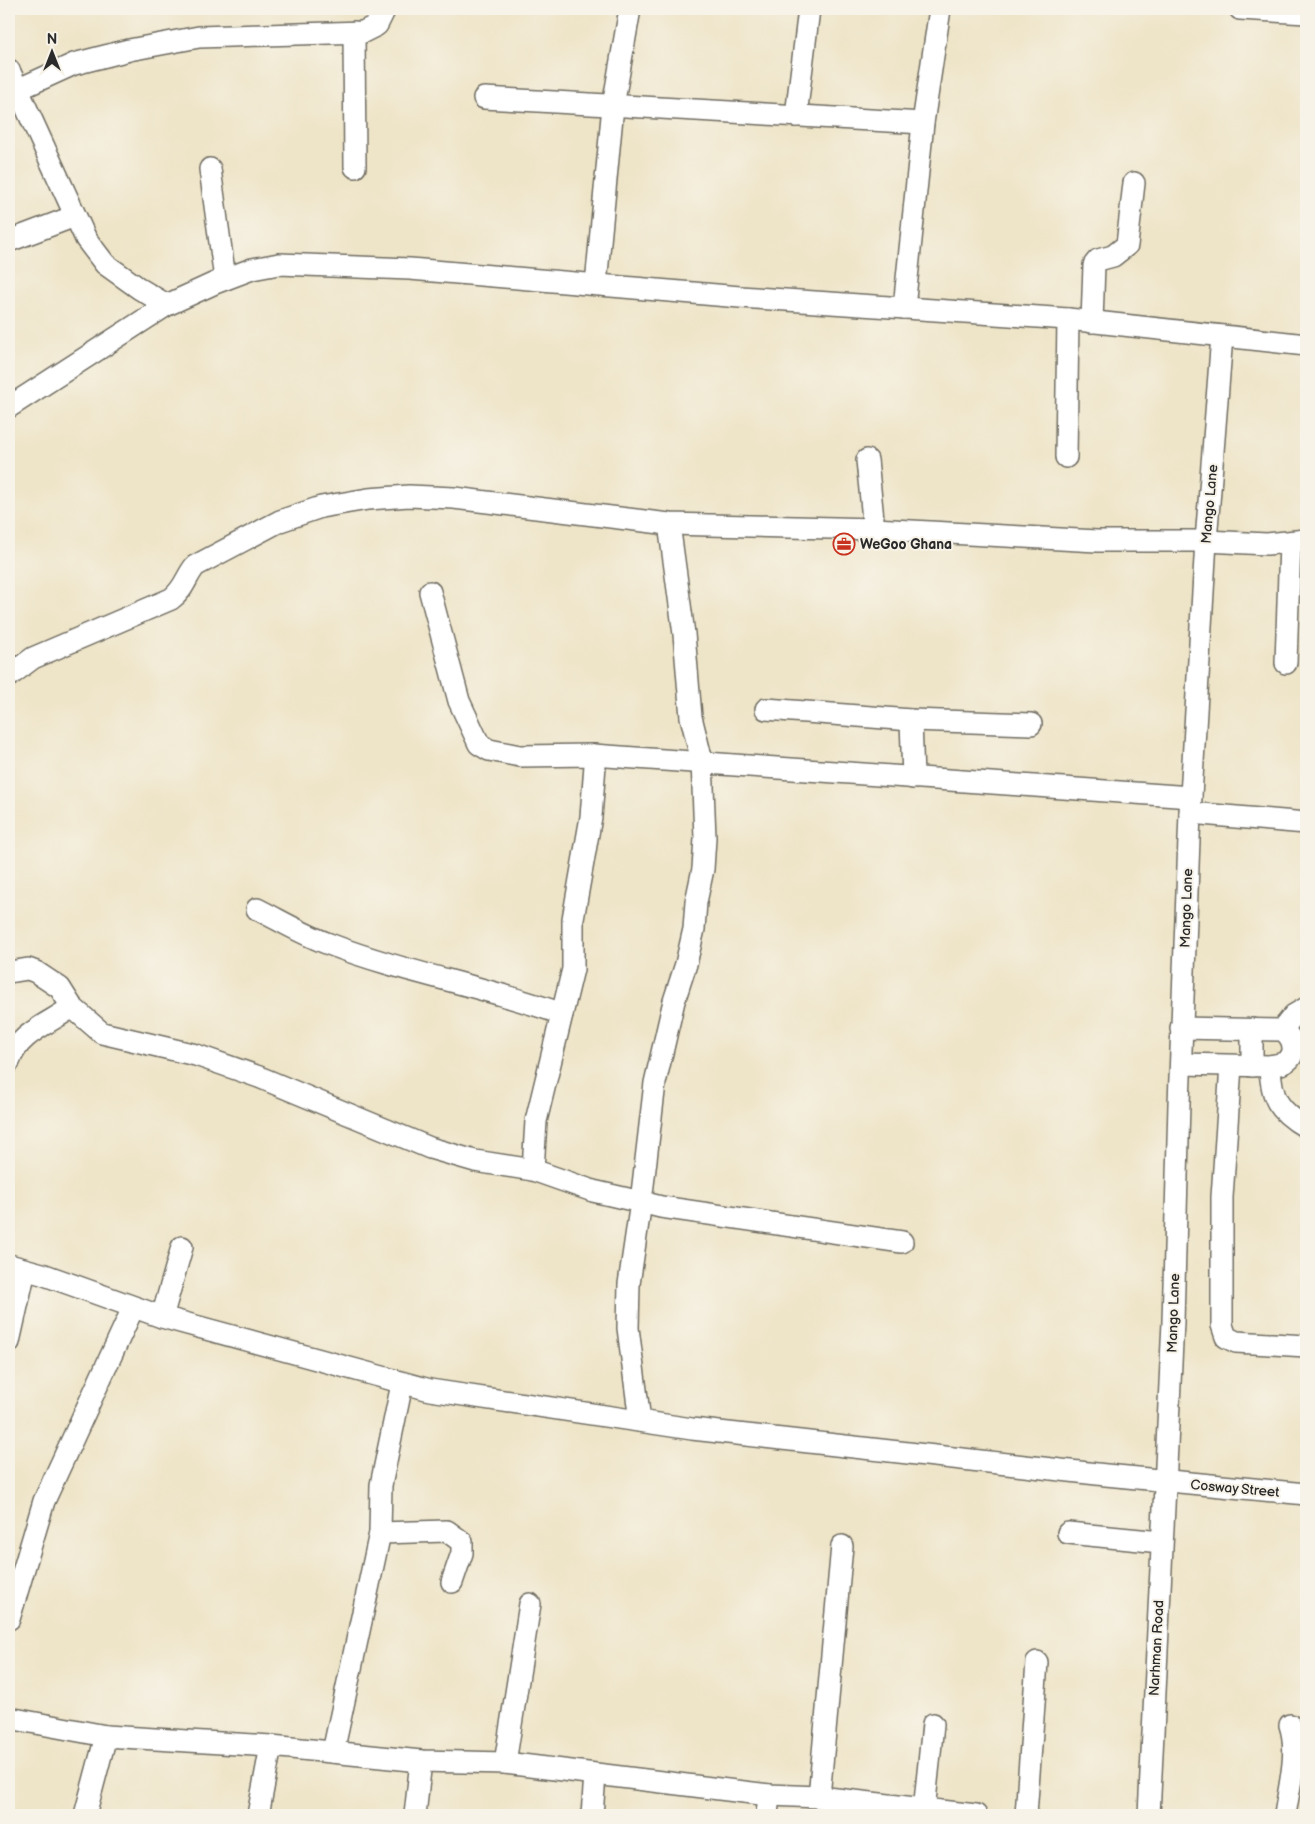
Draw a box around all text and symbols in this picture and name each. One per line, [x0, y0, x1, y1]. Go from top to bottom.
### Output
north arrow [28, 28, 78, 78]
text: N [47, 31, 57, 48]
street label: Mango Lane [1198, 464, 1221, 544]
office icon: WeGoo Ghana [832, 532, 856, 556]
place label: WeGoo Ghana [860, 536, 952, 553]
street label: Mango Lane [1177, 868, 1196, 948]
street label: Mango Lane [1164, 1273, 1183, 1353]
street label: Cosway Street [1190, 1476, 1281, 1501]
street label: Narhman Road [1145, 1600, 1168, 1697]

